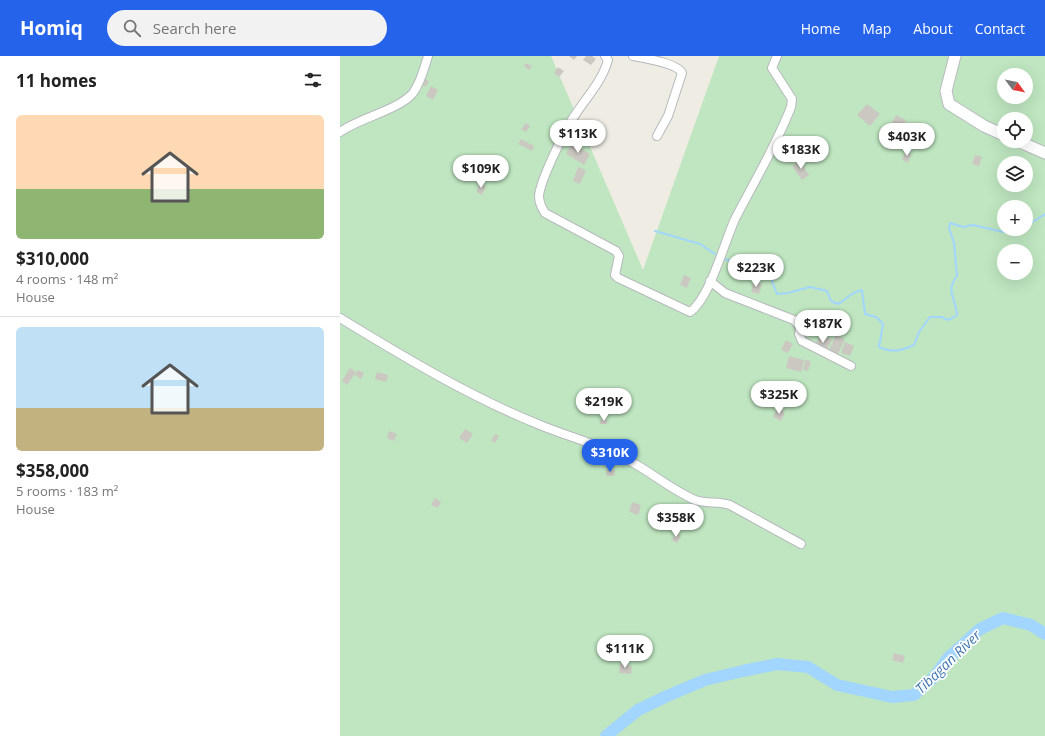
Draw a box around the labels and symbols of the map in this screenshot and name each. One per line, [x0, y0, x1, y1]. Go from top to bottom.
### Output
north arrow [997, 68, 1033, 104]
pin: $113K [550, 120, 606, 154]
pin: $403K [879, 123, 935, 157]
pin: $183K [773, 136, 829, 170]
pin: $109K [453, 155, 509, 189]
pin: $223K [728, 254, 784, 288]
pin: $187K [795, 310, 851, 344]
pin: $325K [751, 381, 807, 415]
pin: $219K [576, 388, 632, 422]
pin: $310K [582, 439, 638, 473]
pin: $358K [648, 504, 704, 538]
water label: Tibagan River [911, 625, 985, 698]
pin: $111K [597, 635, 653, 669]

